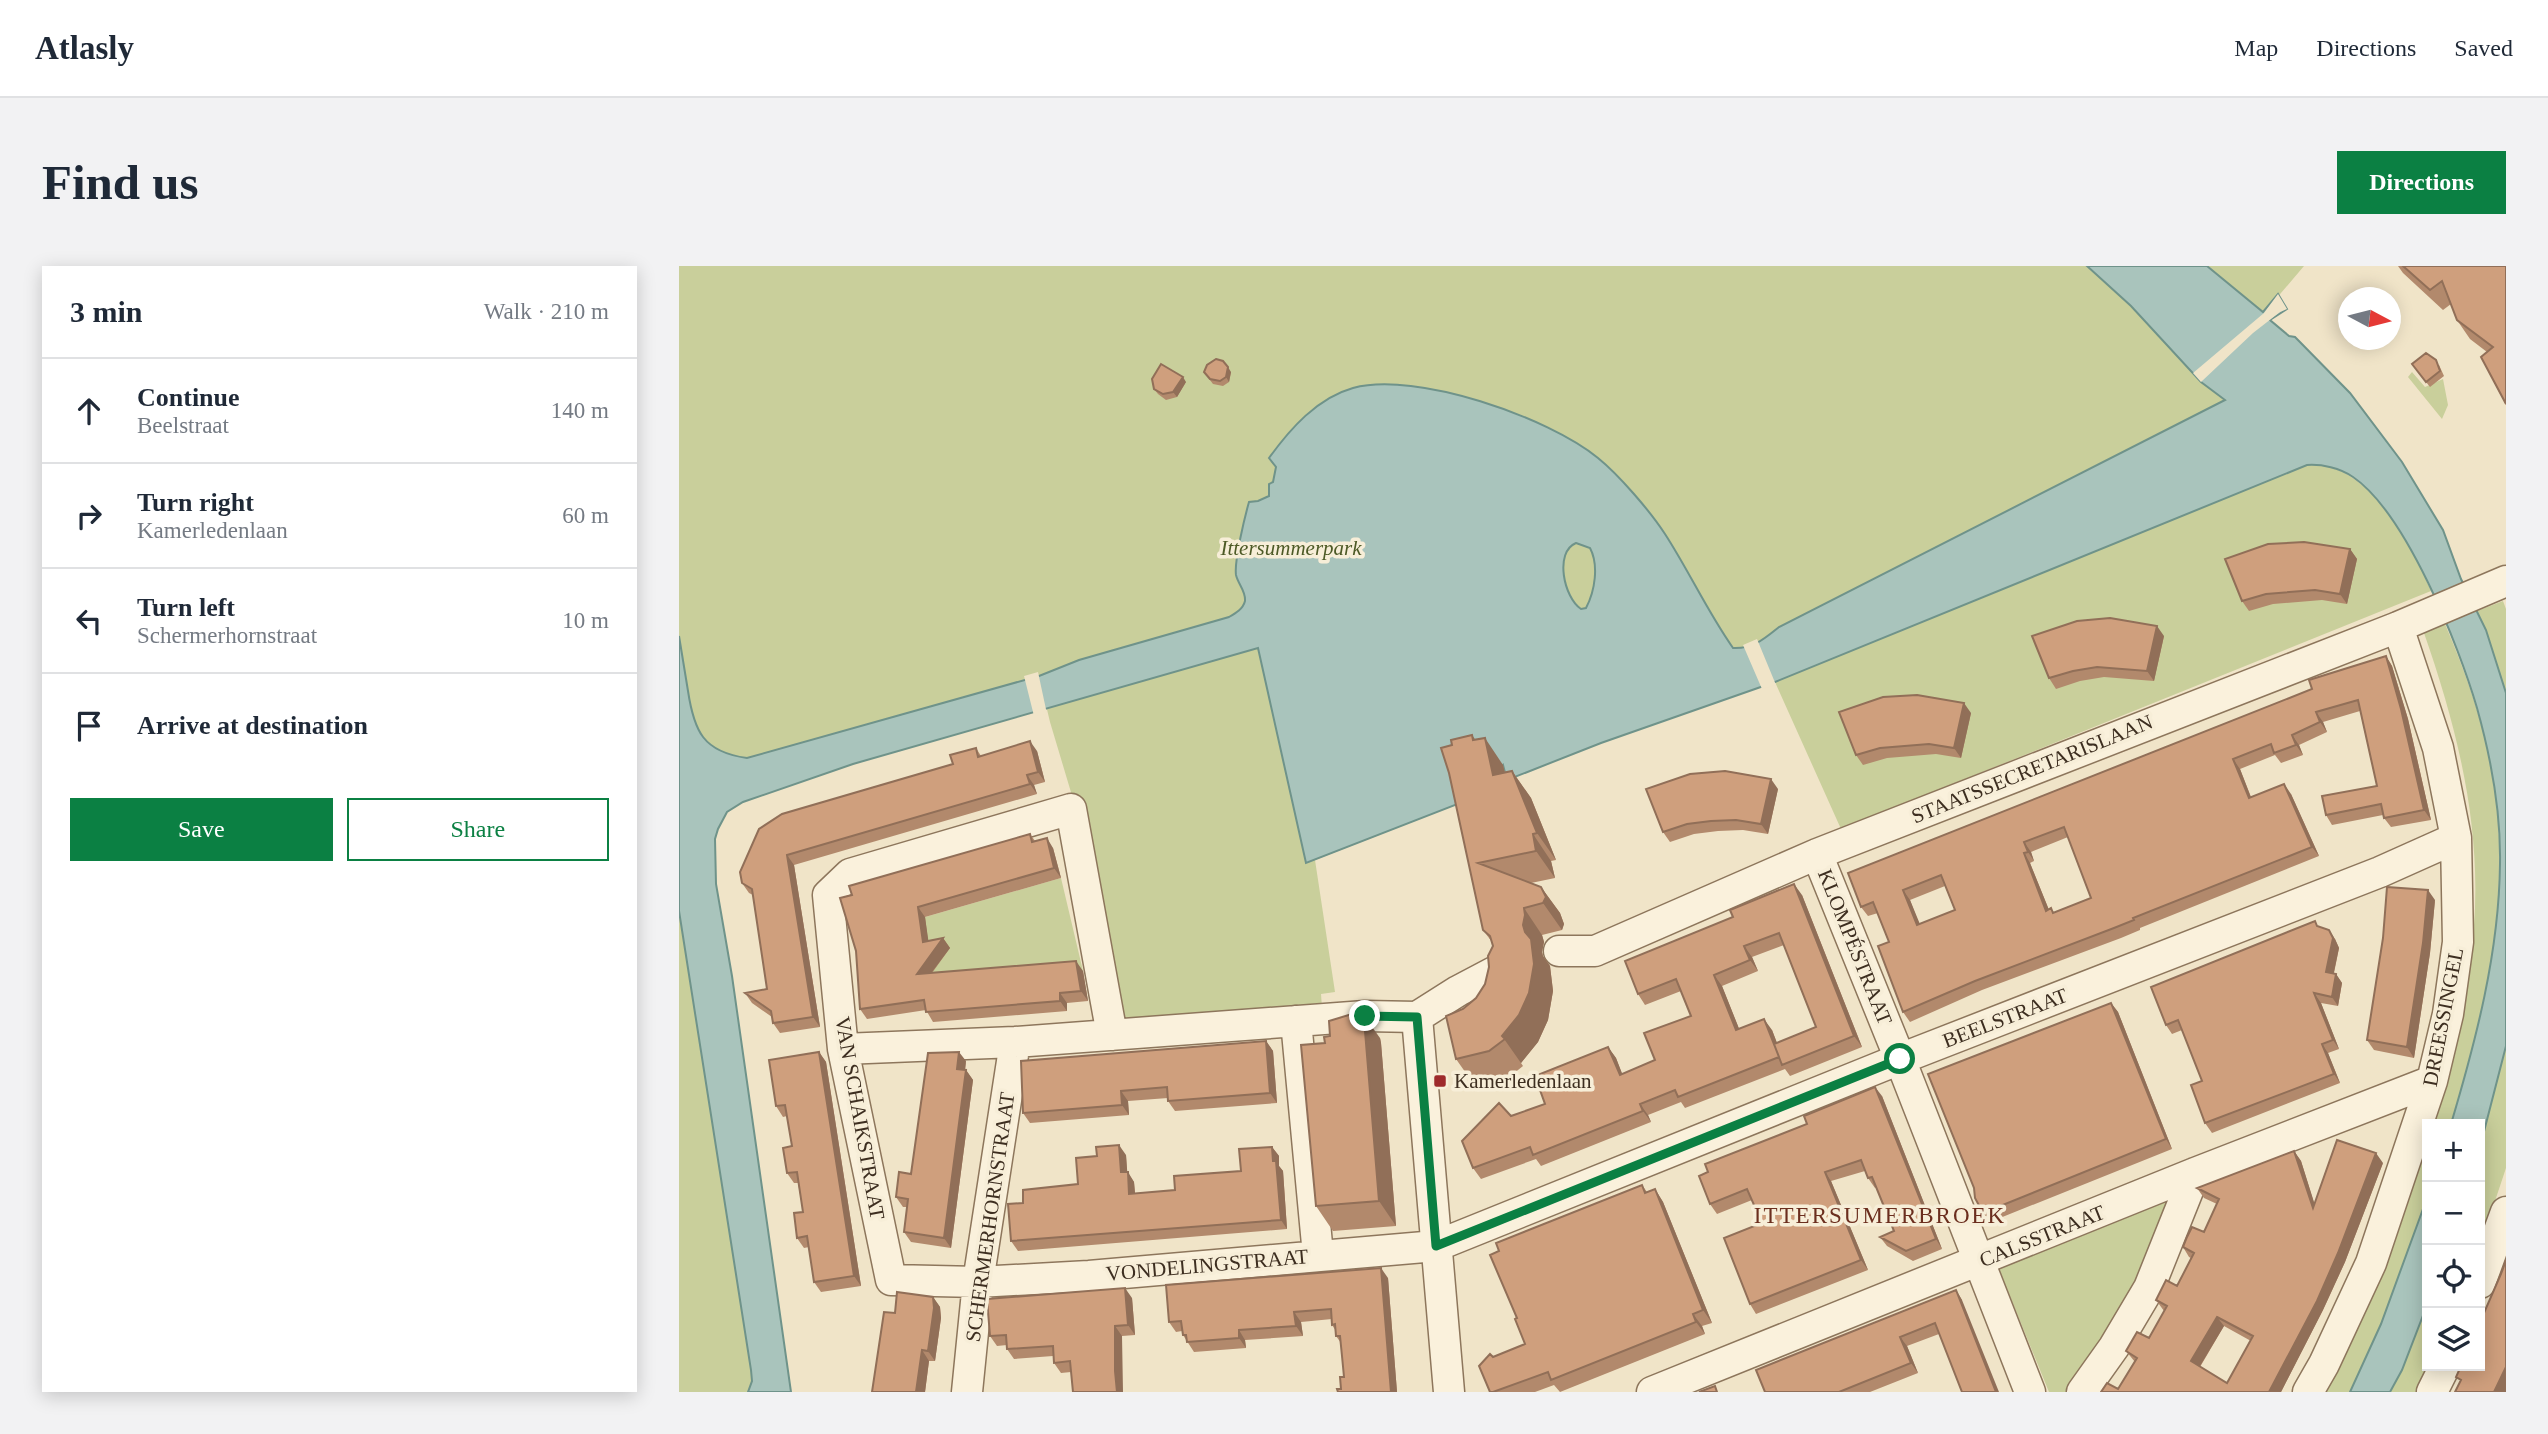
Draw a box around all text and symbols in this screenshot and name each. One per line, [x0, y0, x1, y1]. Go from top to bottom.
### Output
text: Atlasly [35, 30, 134, 66]
text: Map [2234, 35, 2278, 61]
text: Directions [2316, 35, 2416, 61]
text: Saved [2454, 35, 2513, 61]
button: Directions [2337, 151, 2506, 214]
text: Find us [42, 155, 199, 210]
north arrow [2338, 287, 2401, 350]
text: 3 min [70, 295, 143, 328]
text: Walk · 210 m [484, 299, 609, 324]
text: Continue [137, 383, 240, 412]
icon: ahead [70, 392, 108, 430]
text: 140 m [551, 398, 609, 423]
text: Beelstraat [137, 413, 229, 438]
text: Turn right [137, 488, 254, 517]
icon: right [70, 497, 108, 535]
text: 60 m [562, 503, 609, 528]
text: Kamerledenlaan [137, 518, 288, 543]
park label: Ittersummerpark [1219, 536, 1362, 560]
text: Turn left [137, 593, 235, 622]
icon: left [70, 602, 108, 640]
text: 10 m [562, 608, 609, 633]
text: Schermerhornstraat [137, 623, 317, 648]
icon: arrive [70, 707, 108, 745]
street label: STAATSSECRETARISLAAN [1908, 710, 2156, 828]
text: Arrive at destination [137, 711, 368, 740]
button: Save [70, 798, 333, 861]
button: Share [347, 798, 609, 861]
street label: KLOMPÉSTRAAT [1813, 866, 1897, 1028]
street label: DREESSINGEL [2418, 945, 2468, 1089]
street label: BEELSTRAAT [1939, 983, 2071, 1053]
route end [1349, 1000, 1380, 1031]
street label: VAN SCHAIKSTRAAT [830, 1015, 890, 1221]
route start [1884, 1043, 1915, 1074]
place label: Kamerledenlaan [1454, 1069, 1592, 1093]
marker: Kamerledenlaan [1432, 1073, 1448, 1089]
street label: SCHERMERHORNSTRAAT [961, 1090, 1019, 1343]
map controls [2422, 1119, 2485, 1371]
button: + [2422, 1119, 2485, 1182]
button: − [2422, 1182, 2485, 1245]
street label: CALSSTRAAT [1976, 1200, 2108, 1272]
district label: ITTERSUMERBROEK [1754, 1203, 2006, 1228]
street label: VONDELINGSTRAAT [1105, 1244, 1309, 1286]
button: locate [2422, 1245, 2485, 1308]
button: layers [2422, 1308, 2485, 1371]

